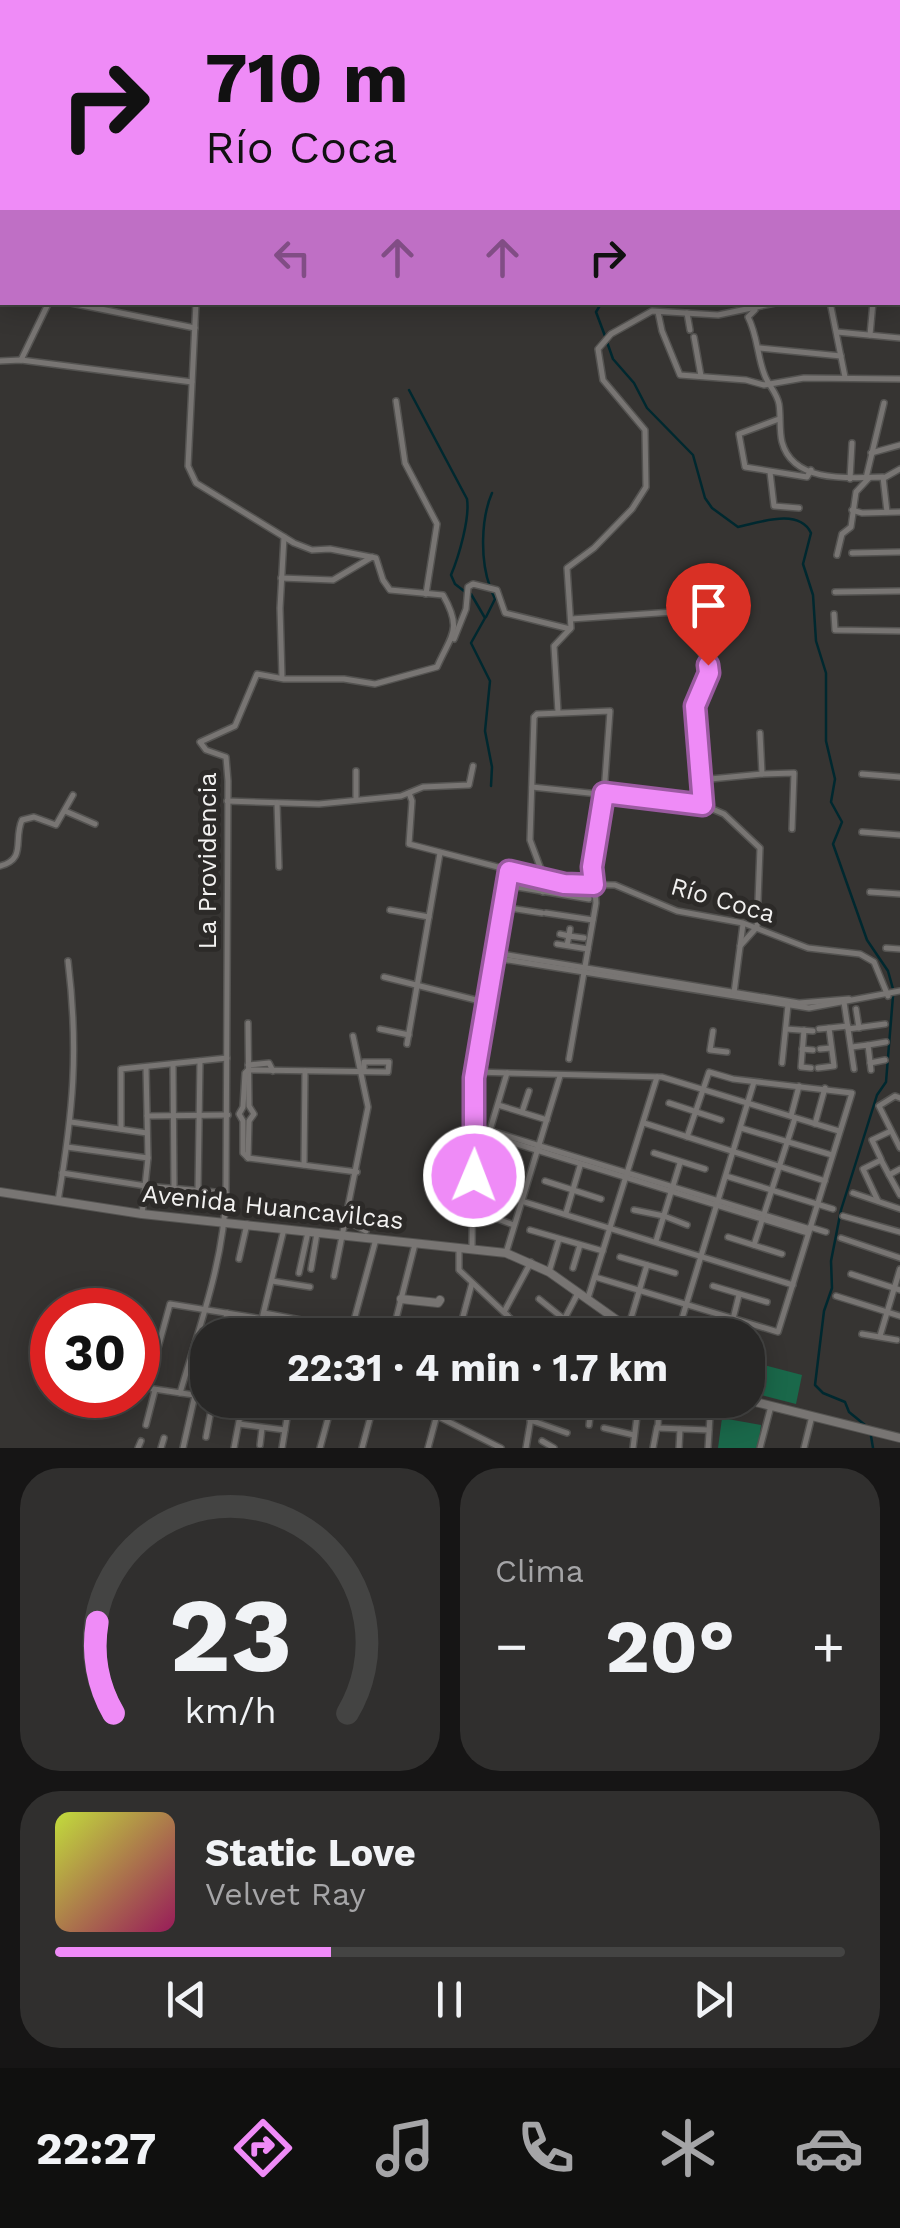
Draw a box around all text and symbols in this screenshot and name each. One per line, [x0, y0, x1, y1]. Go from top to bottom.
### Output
text: 710 m [205, 37, 409, 119]
icon: right [40, 40, 170, 170]
text: Río Coca [205, 121, 398, 174]
icon: left [265, 230, 320, 285]
icon: ahead [370, 230, 425, 285]
icon: ahead [475, 230, 530, 285]
icon: right [580, 230, 635, 285]
pin [666, 563, 751, 666]
icon: arrive [681, 578, 736, 633]
street label: La Providencia [193, 772, 222, 950]
street label: Río Coca [668, 871, 778, 929]
position arrow [422, 1124, 526, 1228]
street label: Avenida Huancavilcas [141, 1179, 405, 1235]
speed limit sign: 30 [30, 1288, 160, 1418]
text: 22:31 · 4 min · 1.7 km [287, 1346, 668, 1390]
text: Clima [495, 1552, 584, 1590]
text: 23 [168, 1574, 292, 1696]
text: 20° [605, 1602, 735, 1690]
text: − [495, 1614, 528, 1678]
text: + [812, 1614, 845, 1678]
text: km/h [184, 1690, 276, 1732]
text: Static Love [205, 1831, 416, 1875]
text: Velvet Ray [205, 1875, 366, 1913]
icon: previous [159, 1972, 214, 2027]
icon: pause [422, 1972, 477, 2027]
icon: next [686, 1972, 741, 2027]
icon: directions [228, 2113, 298, 2183]
icon: music [370, 2113, 440, 2183]
icon: phone [511, 2113, 581, 2183]
icon: climate [653, 2113, 723, 2183]
icon: car [794, 2113, 864, 2183]
text: 22:27 [36, 2122, 156, 2175]

